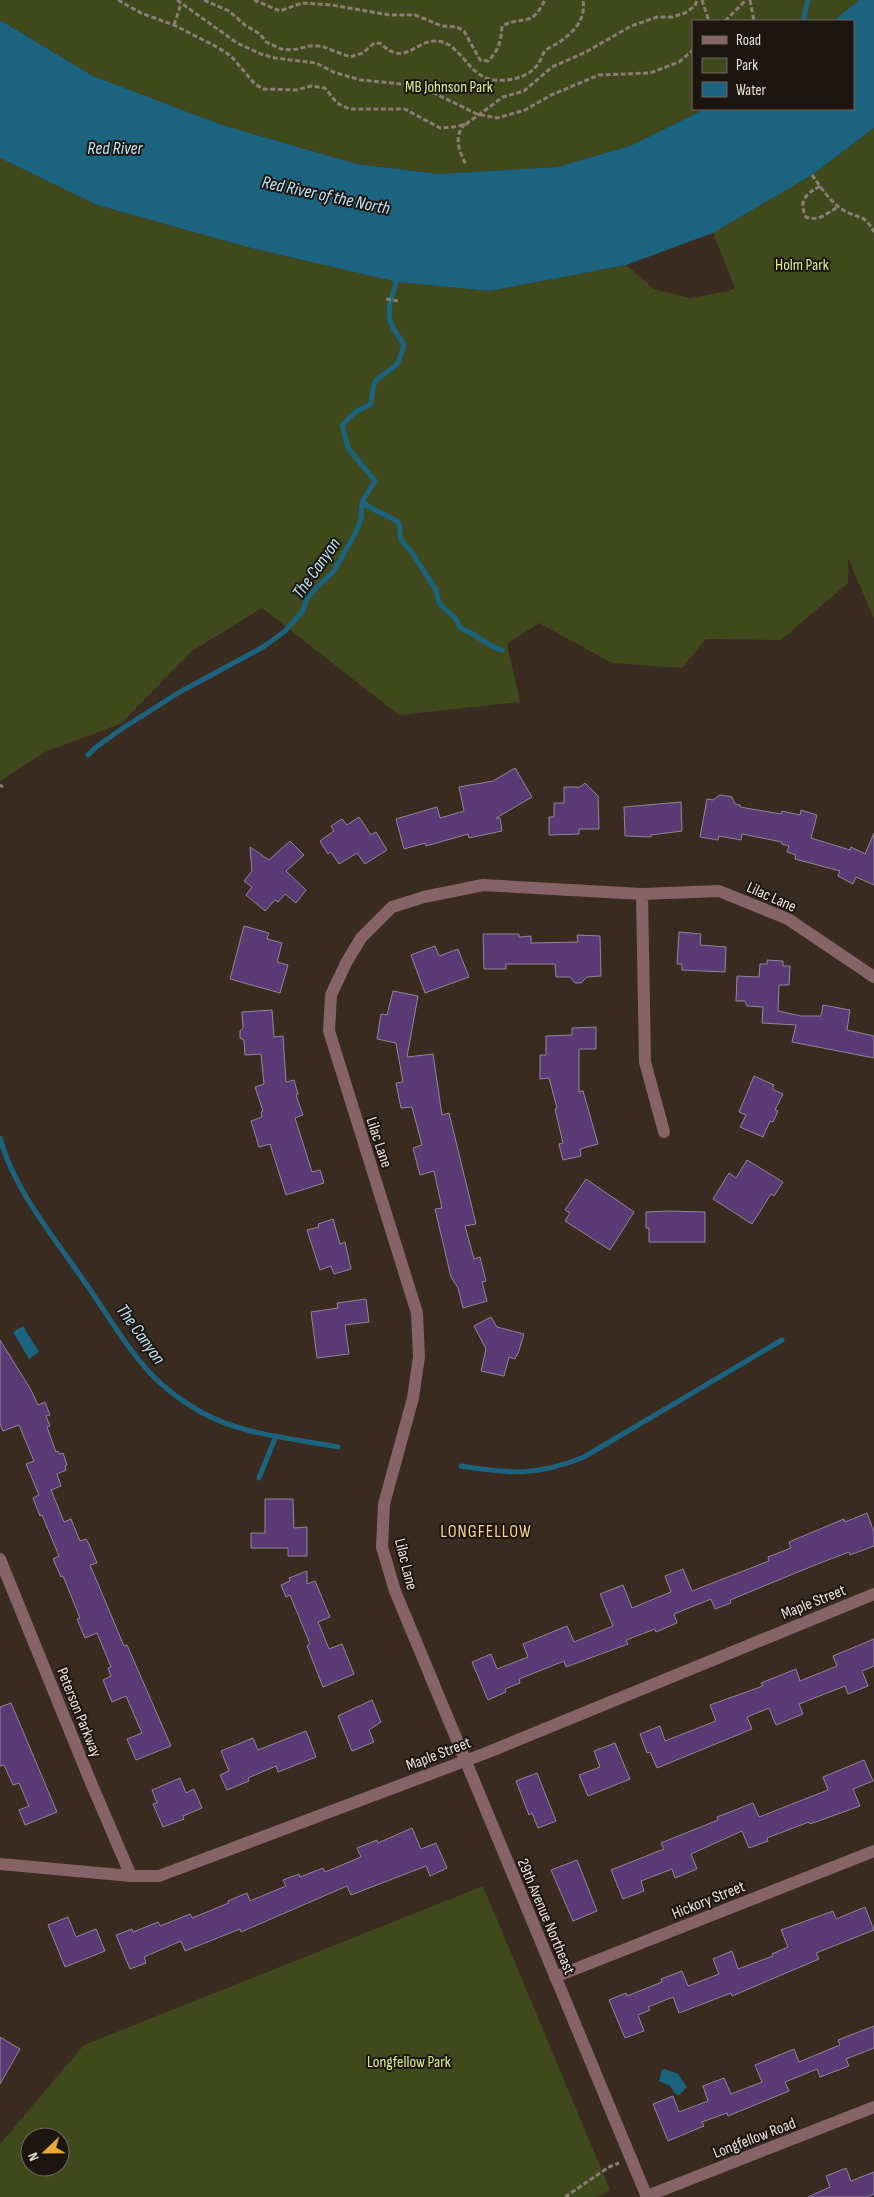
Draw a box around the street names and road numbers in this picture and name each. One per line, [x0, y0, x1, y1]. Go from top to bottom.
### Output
street label: Lilac Lane [744, 878, 799, 917]
street label: Lilac Lane [361, 1115, 396, 1170]
street label: Lilac Lane [390, 1537, 421, 1592]
street label: Maple Street [778, 1581, 849, 1624]
street label: Peterson Parkway [52, 1665, 105, 1760]
street label: Maple Street [403, 1733, 474, 1775]
street label: 29th Avenue Northeast [513, 1856, 579, 1978]
street label: Hickory Street [669, 1877, 748, 1924]
street label: Longfellow Road [711, 2114, 799, 2163]

